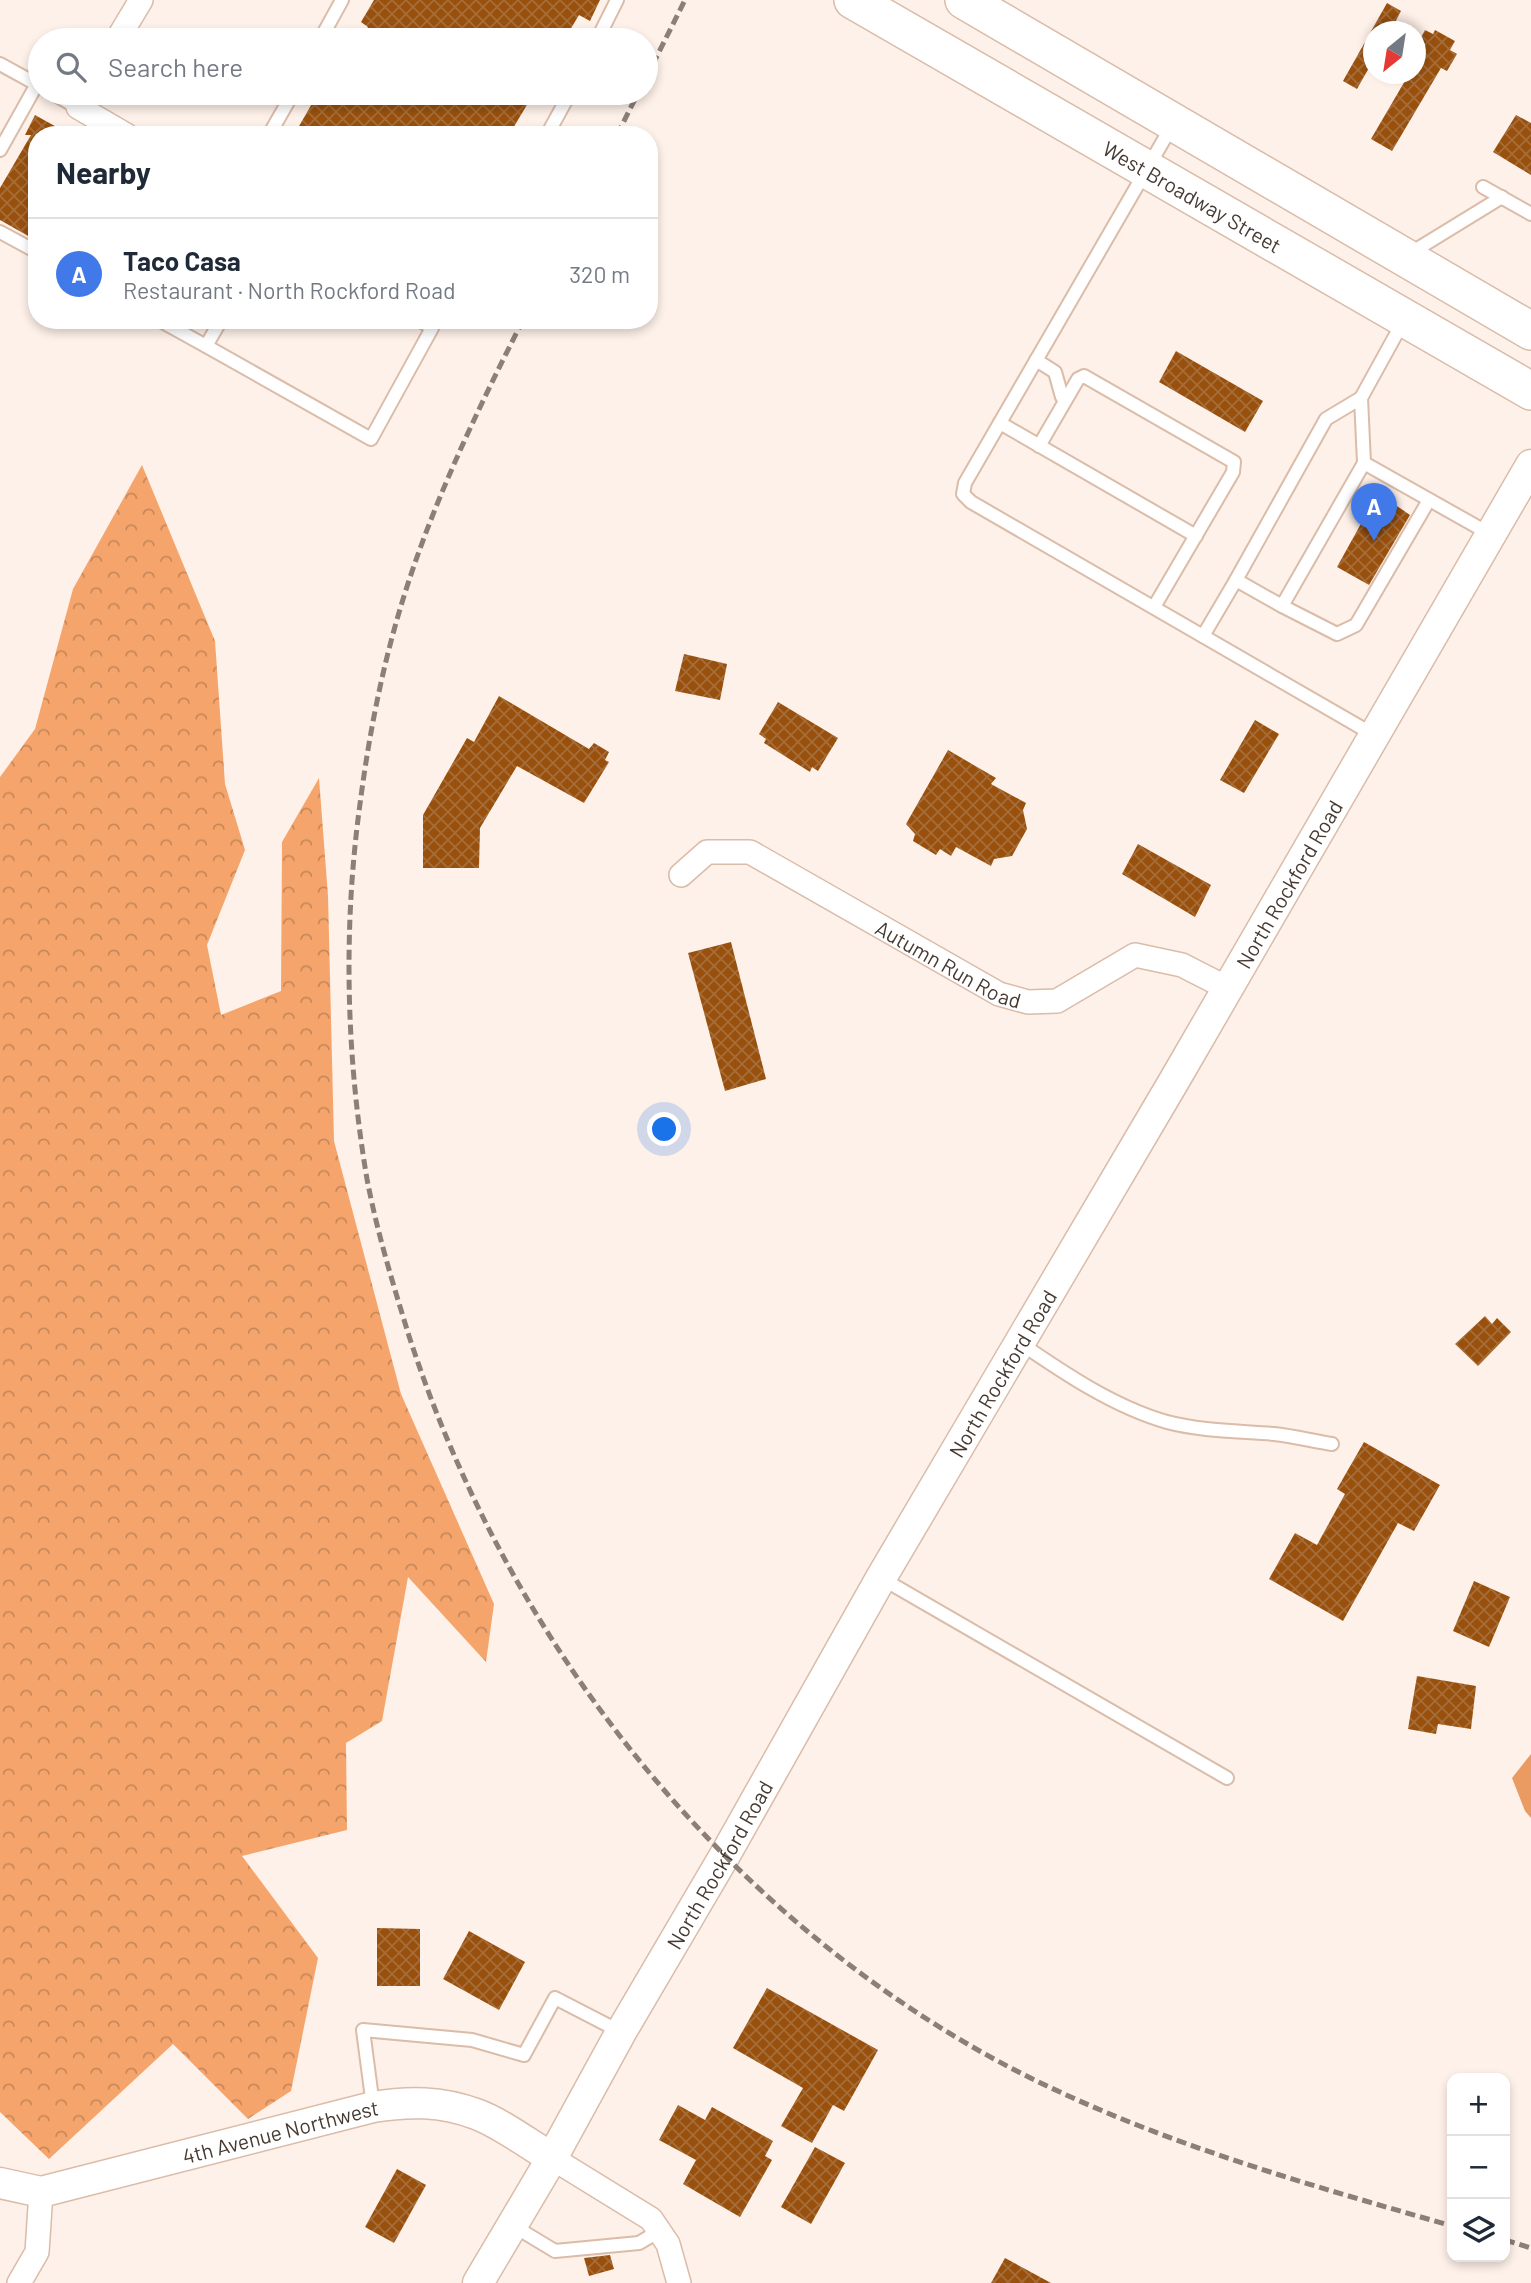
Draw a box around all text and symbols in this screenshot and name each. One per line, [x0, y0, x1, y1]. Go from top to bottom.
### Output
north arrow [1363, 21, 1426, 84]
search box [28, 28, 658, 105]
icon: search [52, 48, 90, 86]
text: Search here [108, 51, 243, 82]
street label: West Broadway Street [1099, 135, 1286, 257]
text: Nearby [56, 154, 151, 190]
text: Taco Casa [123, 245, 241, 276]
text: A [71, 260, 87, 288]
text: 320 m [569, 260, 630, 288]
text: Restaurant · North Rockford Road [123, 276, 456, 304]
pin: A [1351, 483, 1397, 541]
street label: North Rockford Road [1230, 795, 1347, 972]
street label: Autumn Run Road [872, 914, 1024, 1012]
your location [647, 1112, 681, 1146]
street label: North Rockford Road [943, 1285, 1061, 1461]
street label: North Rockford Road [660, 1776, 777, 1953]
map controls [1447, 2073, 1510, 2262]
button: + [1447, 2073, 1510, 2136]
street label: 4th Avenue Northwest [179, 2094, 380, 2168]
button: − [1447, 2136, 1510, 2199]
button: layers [1447, 2199, 1510, 2262]

